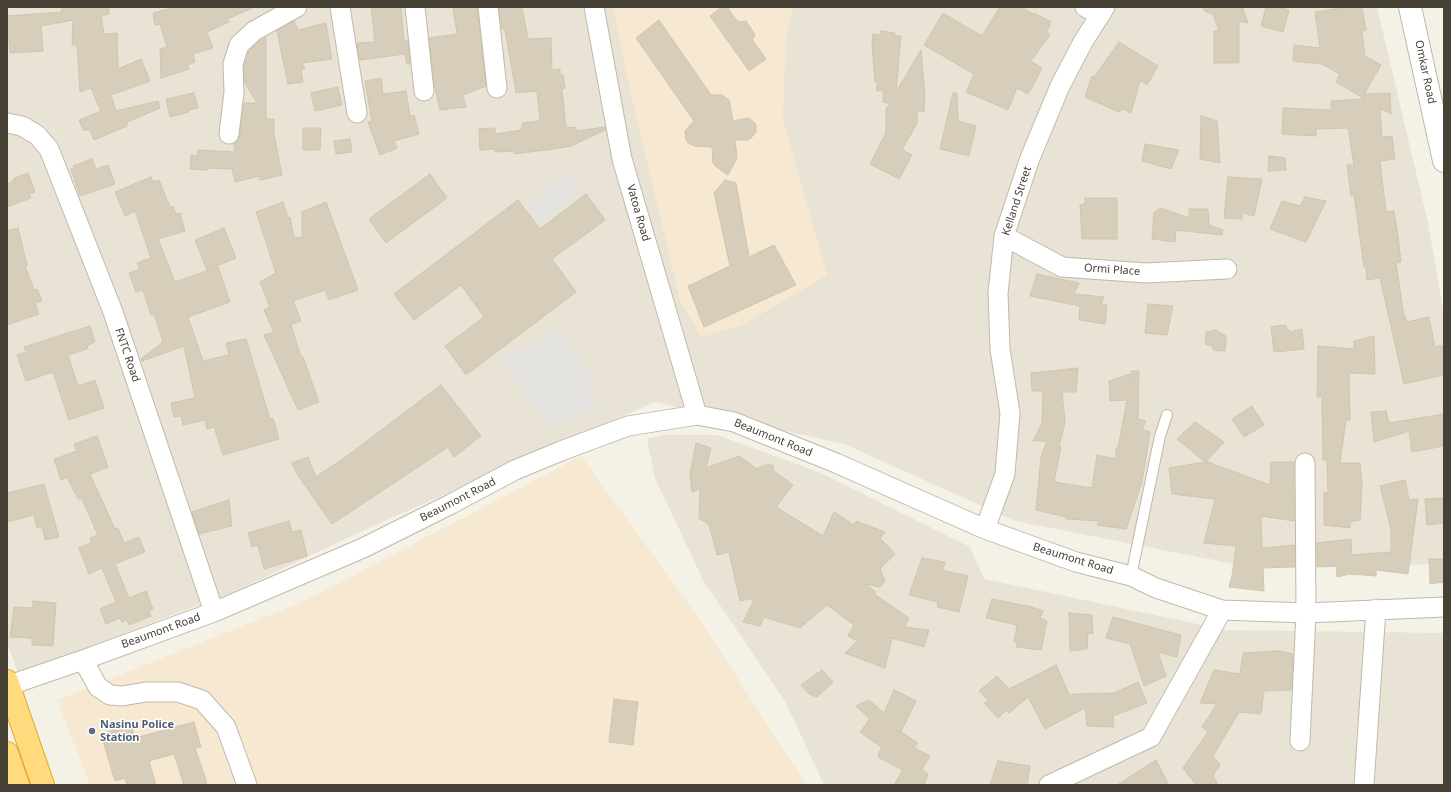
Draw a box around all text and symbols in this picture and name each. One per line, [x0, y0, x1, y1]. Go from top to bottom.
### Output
street label: Omkar Road [1412, 39, 1438, 105]
street label: Kelland Street [1000, 165, 1034, 237]
street label: Vatoa Road [624, 183, 652, 243]
street label: Ormi Place [1083, 261, 1141, 279]
street label: FNTC Road [112, 326, 142, 384]
street label: Beaumont Road [732, 416, 814, 460]
street label: Beaumont Road [418, 475, 498, 525]
street label: Beaumont Road [1031, 541, 1115, 577]
street label: Beaumont Road [120, 611, 202, 651]
place label: Nasinu Police Station [100, 718, 174, 744]
marker: Nasinu Police Station [87, 726, 97, 736]

